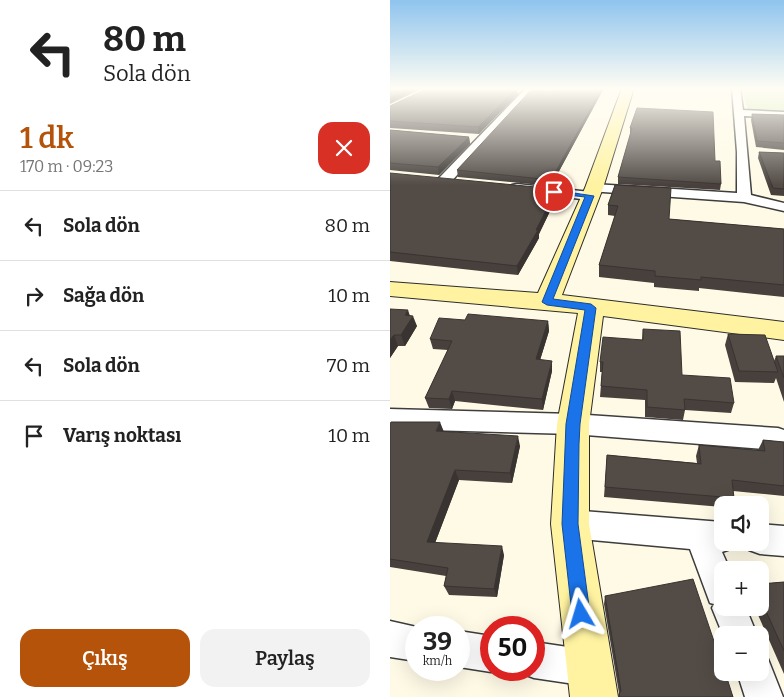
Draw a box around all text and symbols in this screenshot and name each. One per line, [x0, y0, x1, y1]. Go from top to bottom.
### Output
text: 80 m [103, 18, 186, 60]
icon: left [20, 20, 85, 85]
text: Sola dön [103, 60, 191, 87]
text: 1 dk [20, 120, 74, 156]
button: close [318, 122, 370, 174]
text: 170 m · 09:23 [20, 157, 113, 176]
pin [533, 171, 575, 213]
icon: arrive [540, 178, 568, 206]
icon: left [20, 212, 48, 240]
text: Sola dön [63, 214, 140, 237]
text: 80 m [324, 214, 370, 237]
icon: right [20, 282, 48, 310]
text: Sağa dön [63, 284, 144, 307]
text: 10 m [328, 284, 370, 307]
icon: left [20, 352, 48, 380]
text: Sola dön [63, 354, 140, 377]
text: 70 m [327, 354, 370, 377]
icon: arrive [20, 422, 48, 450]
text: Varış noktası [63, 424, 181, 447]
text: 10 m [328, 424, 370, 447]
map controls [714, 496, 769, 681]
button: sound [714, 496, 769, 551]
button: + [714, 561, 769, 616]
position arrow [554, 587, 606, 639]
speed limit sign: 50 [480, 616, 545, 681]
button: − [714, 626, 769, 681]
text: 39 [423, 627, 452, 657]
button: Çıkış [20, 629, 190, 687]
button: Paylaş [200, 629, 370, 687]
text: km/h [423, 654, 452, 668]

